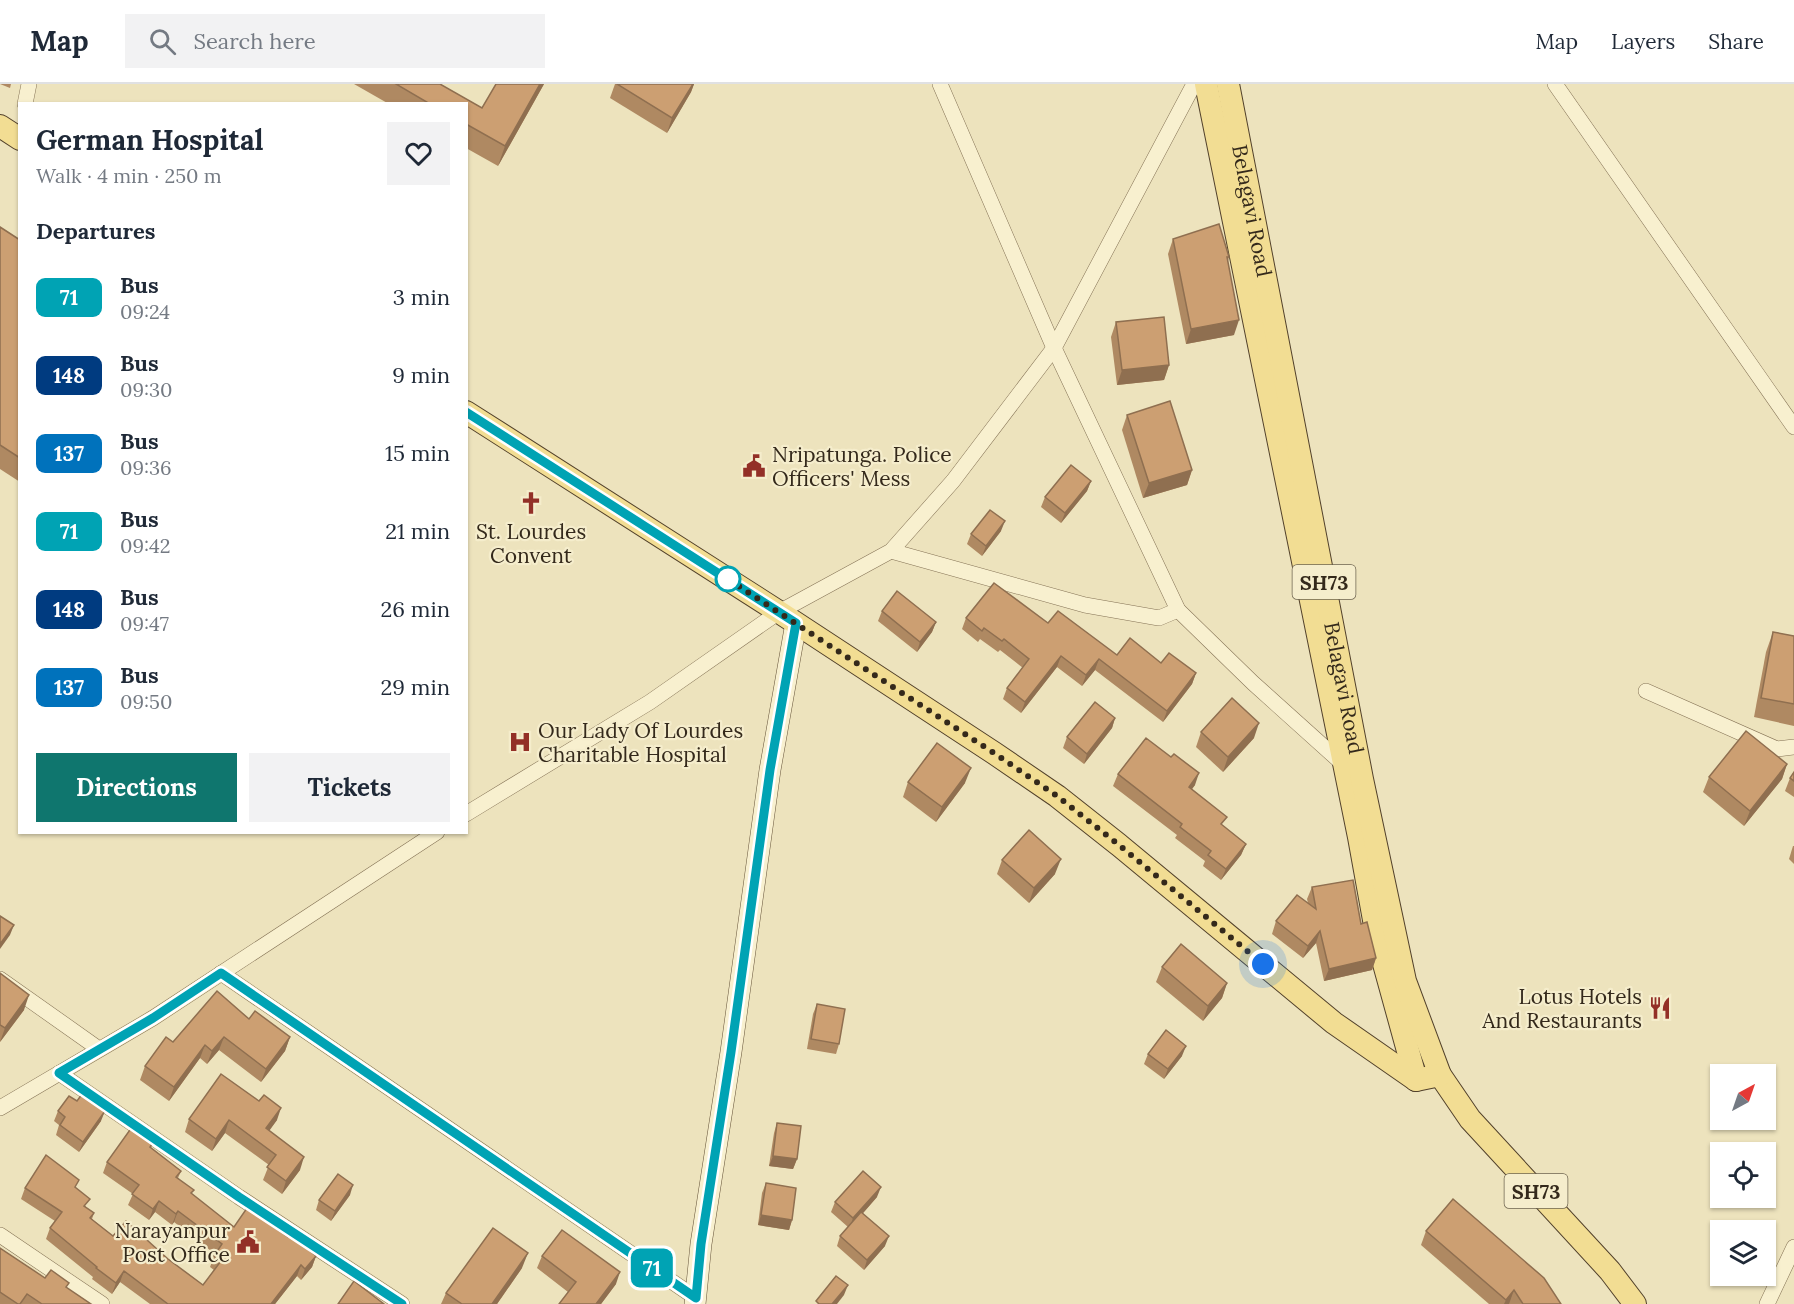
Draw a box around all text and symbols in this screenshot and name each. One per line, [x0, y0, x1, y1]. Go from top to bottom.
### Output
search box [125, 14, 545, 68]
text: Map [30, 23, 89, 59]
icon: search [146, 25, 179, 58]
text: Search here [194, 27, 316, 55]
text: Map [1535, 28, 1578, 55]
text: Layers [1611, 28, 1675, 55]
text: Share [1708, 28, 1764, 55]
text: German Hospital [36, 122, 263, 158]
button: heart [387, 122, 450, 185]
street label: Belagavi Road [1226, 142, 1278, 279]
text: Walk · 4 min · 250 m [36, 163, 222, 188]
text: Departures [36, 217, 155, 245]
text: Bus [120, 271, 159, 299]
text: 3 min [393, 283, 450, 311]
text: 71 [60, 284, 78, 311]
text: 09:24 [120, 299, 170, 324]
text: Bus [120, 349, 159, 377]
text: 9 min [392, 361, 450, 389]
text: 148 [53, 362, 85, 389]
text: 09:30 [120, 377, 173, 402]
text: Bus [120, 427, 159, 455]
text: 15 min [385, 439, 450, 467]
text: 137 [54, 440, 84, 467]
place label: Nripatunga. Police Officers' Mess [772, 441, 952, 492]
public building icon: Nripatunga. Police Officers' Mess [741, 453, 767, 479]
text: 09:36 [120, 455, 172, 480]
church icon: St. Lourdes Convent [518, 490, 544, 516]
text: Bus [120, 505, 159, 533]
text: 21 min [385, 517, 450, 545]
text: 71 [60, 518, 78, 545]
place label: St. Lourdes Convent [476, 518, 586, 569]
text: 09:42 [120, 533, 171, 558]
road number: SH73 [1292, 565, 1356, 599]
unlabelled marker [715, 566, 741, 592]
text: Bus [120, 583, 159, 611]
text: 26 min [380, 595, 450, 623]
text: 148 [53, 596, 85, 623]
text: 09:47 [120, 611, 169, 636]
street label: Belagavi Road [1318, 620, 1370, 756]
text: Bus [120, 661, 159, 689]
text: 29 min [380, 673, 450, 701]
text: 137 [54, 674, 84, 701]
text: 09:50 [120, 689, 172, 714]
place label: Our Lady Of Lourdes Charitable Hospital [538, 717, 743, 768]
hospital icon: Our Lady Of Lourdes Charitable Hospital [507, 729, 533, 755]
button: Directions [36, 753, 237, 822]
button: Tickets [249, 753, 450, 822]
your location [1248, 949, 1278, 979]
place label: Lotus Hotels And Restaurants [1481, 983, 1642, 1034]
restaurant icon: Lotus Hotels And Restaurants [1647, 995, 1673, 1021]
north arrow [1710, 1064, 1776, 1130]
map controls [1710, 1064, 1776, 1286]
button: locate [1710, 1142, 1776, 1208]
road number: SH73 [1504, 1174, 1568, 1208]
place label: Narayanpur Post Office [115, 1217, 230, 1268]
button: layers [1710, 1220, 1776, 1286]
public building icon: Narayanpur Post Office [235, 1229, 261, 1255]
line badge: 71 [625, 1248, 679, 1288]
text: 71 [643, 1255, 661, 1282]

